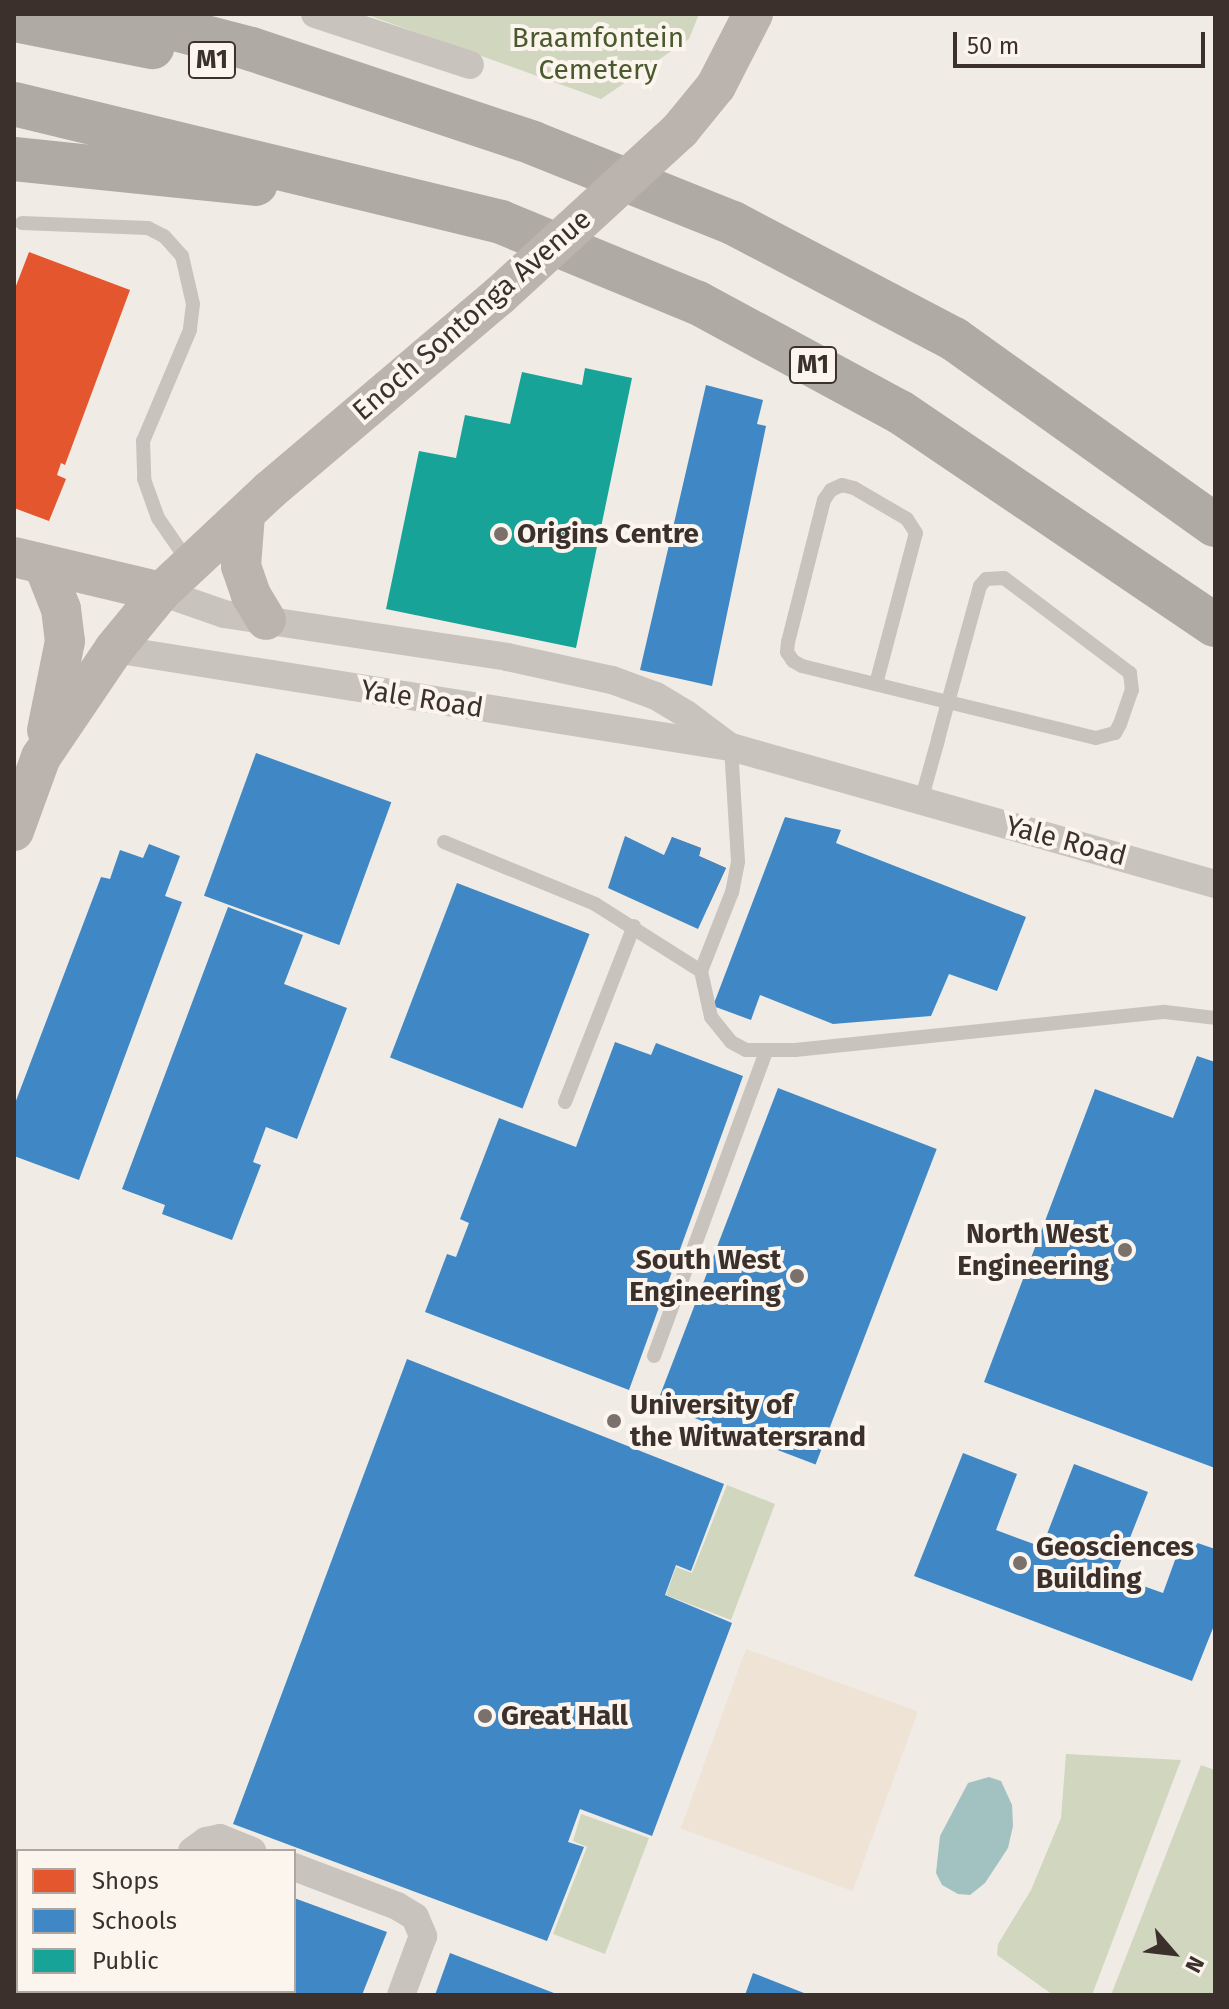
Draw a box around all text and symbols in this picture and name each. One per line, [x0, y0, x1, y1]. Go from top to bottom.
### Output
scale bar [957, 16, 1209, 66]
park label: Braamfontein Cemetery [512, 21, 684, 87]
text: 50 m [967, 32, 1019, 60]
road number: M1 [186, 38, 238, 82]
street label: Enoch Sontonga Avenue [346, 202, 598, 428]
road number: M1 [787, 343, 839, 387]
place label: Origins Centre [517, 517, 699, 551]
marker: Origins Centre [492, 525, 510, 543]
street label: Yale Road [358, 673, 486, 725]
street label: Yale Road [1002, 809, 1130, 873]
place label: North West Engineering [957, 1217, 1109, 1283]
marker: North West Engineering [1116, 1241, 1134, 1259]
place label: South West Engineering [629, 1243, 781, 1309]
marker: South West Engineering [788, 1267, 806, 1285]
place label: University of the Witwatersrand [630, 1388, 866, 1454]
marker: University of the Witwatersrand [605, 1412, 623, 1430]
place label: Geosciences Building [1036, 1530, 1194, 1596]
marker: Geosciences Building [1011, 1554, 1029, 1572]
place label: Great Hall [501, 1699, 628, 1733]
marker: Great Hall [476, 1707, 494, 1725]
legend [16, 1849, 296, 1993]
text: Shops [92, 1867, 159, 1895]
text: Schools [92, 1907, 177, 1935]
north arrow [1133, 1913, 1213, 1993]
text: Public [92, 1947, 159, 1975]
text: N [1179, 1952, 1210, 1977]

